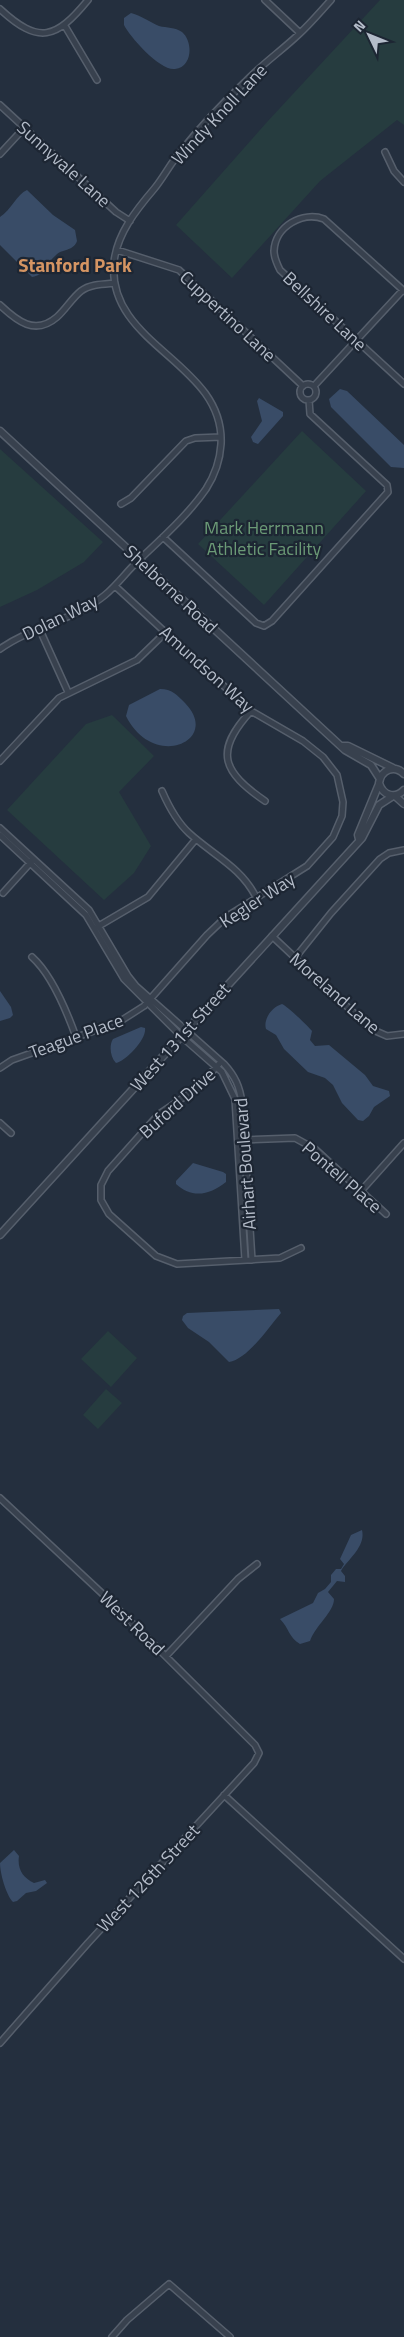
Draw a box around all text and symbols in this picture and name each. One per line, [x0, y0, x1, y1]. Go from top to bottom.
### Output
north arrow [344, 10, 394, 60]
text: N [348, 15, 370, 37]
street label: Windy Knoll Lane [165, 57, 273, 171]
street label: Sunnyvale Lane [11, 114, 117, 214]
district label: Stanford Park [18, 250, 132, 279]
street label: Cuppertino Lane [174, 264, 282, 368]
street label: Bellshire Lane [277, 265, 373, 357]
park label: Mark Herrmann Athletic Facility [204, 514, 324, 562]
street label: Shelborne Road [118, 538, 224, 640]
street label: Dolan Way [18, 587, 103, 647]
street label: Amundson Way [154, 619, 261, 719]
street label: Kegler Way [214, 865, 300, 934]
street label: Moreland Lane [284, 946, 386, 1040]
street label: West 131st Street [124, 976, 237, 1098]
street label: Teague Place [25, 1006, 127, 1066]
street label: Buford Drive [133, 1061, 221, 1145]
street label: Airhart Boulevard [227, 1097, 263, 1231]
street label: Pontell Place [296, 1135, 388, 1219]
street label: West Road [93, 1585, 171, 1661]
street label: West 126th Street [90, 1817, 206, 1938]

